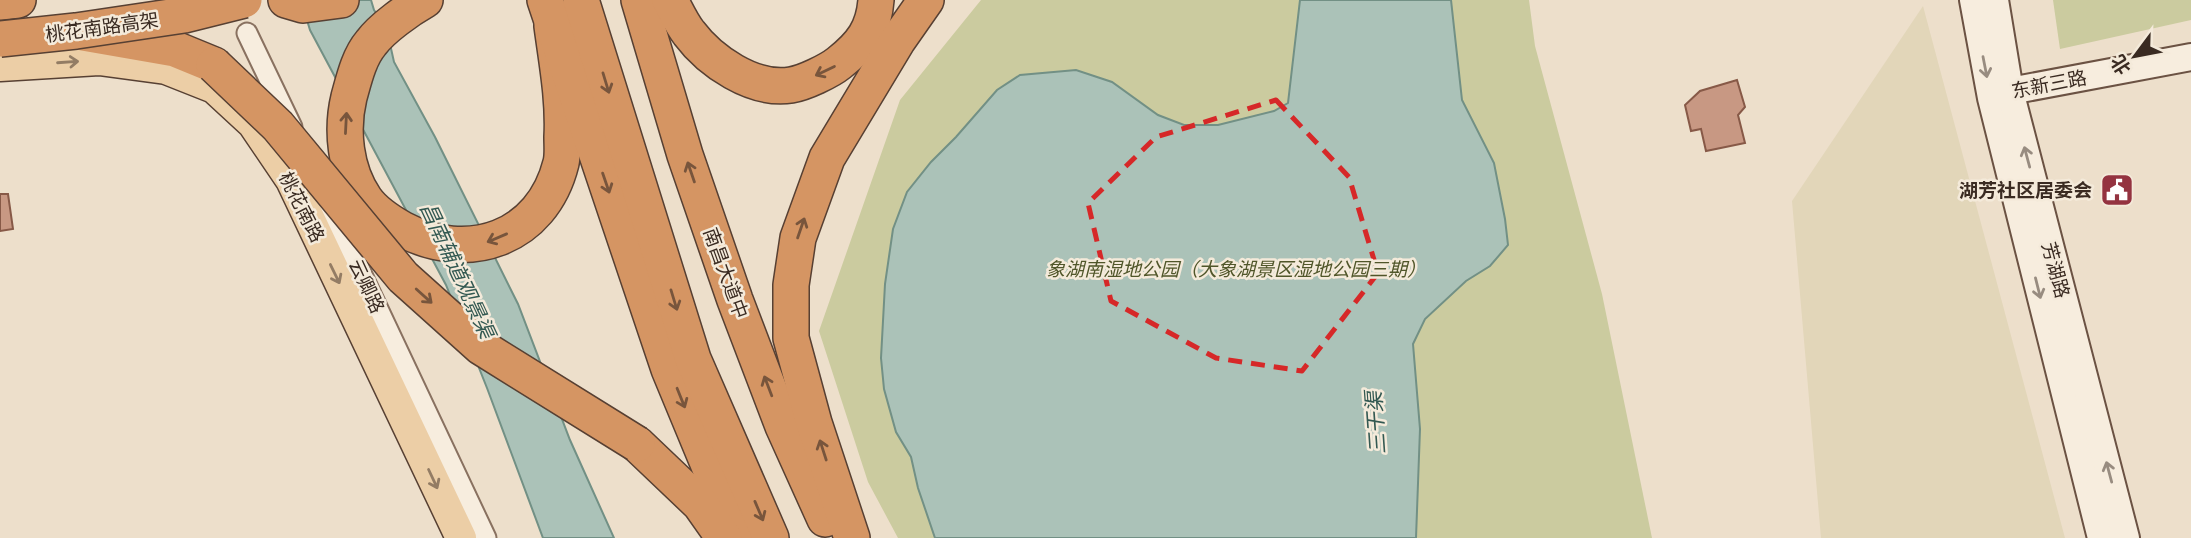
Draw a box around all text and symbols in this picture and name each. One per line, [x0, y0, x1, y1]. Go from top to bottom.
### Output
street label: 桃花南路高架 [44, 7, 160, 47]
north arrow [2100, 21, 2170, 91]
text: 北 [2105, 51, 2136, 79]
one-way arrow [56, 55, 79, 68]
one-way arrow [1979, 55, 1992, 78]
one-way arrow [815, 64, 836, 78]
street label: 东新三路 [2009, 65, 2089, 103]
one-way arrow [601, 71, 614, 93]
one-way arrow [339, 111, 352, 134]
one-way arrow [2020, 146, 2033, 169]
one-way arrow [684, 161, 696, 183]
street label: 桃花南路 [274, 168, 330, 246]
public building icon: 湖芳社区居委会 [2098, 171, 2136, 209]
one-way arrow [601, 172, 613, 194]
place label: 湖芳社区居委会 [1959, 178, 2092, 202]
water label: 昌南辅道观景渠 [414, 197, 503, 345]
one-way arrow [796, 218, 808, 240]
street label: 南昌大道中 [698, 224, 754, 322]
one-way arrow [487, 232, 509, 245]
street label: 芳湖路 [2037, 239, 2075, 301]
street label: 云卿路 [344, 255, 390, 317]
park label: 象湖南湿地公园（大象湖景区湿地公园三期） [1046, 257, 1426, 281]
one-way arrow [329, 263, 343, 284]
one-way arrow [2032, 276, 2045, 299]
one-way arrow [415, 288, 433, 304]
one-way arrow [669, 288, 682, 310]
one-way arrow [760, 375, 773, 397]
one-way arrow [675, 387, 688, 409]
water label: 三干渠 [1359, 388, 1391, 455]
one-way arrow [816, 439, 829, 461]
one-way arrow [2102, 461, 2115, 484]
one-way arrow [427, 468, 440, 489]
one-way arrow [753, 499, 766, 521]

